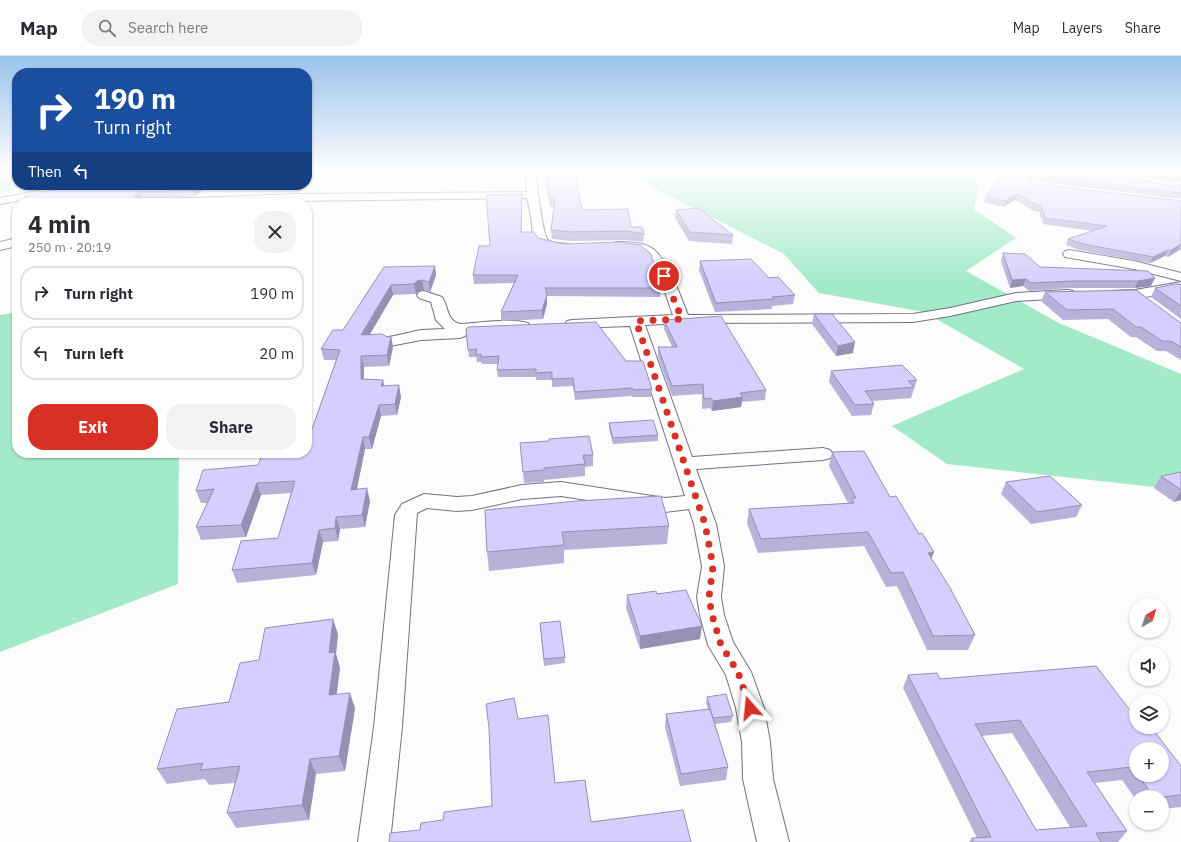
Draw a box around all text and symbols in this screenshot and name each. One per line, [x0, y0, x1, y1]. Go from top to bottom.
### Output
search box [82, 10, 362, 46]
text: Map [20, 16, 58, 40]
icon: search [96, 17, 118, 39]
text: Search here [128, 18, 208, 37]
text: Map [1013, 19, 1040, 37]
text: Layers [1062, 19, 1103, 37]
text: Share [1125, 19, 1161, 37]
text: 190 m [94, 80, 176, 117]
icon: right [28, 84, 80, 136]
text: Turn right [94, 116, 172, 139]
icon: left [70, 160, 92, 182]
text: Then [28, 162, 62, 181]
text: 4 min [28, 208, 91, 240]
button: close [254, 211, 296, 253]
text: 250 m · 20:19 [28, 239, 111, 256]
pin [647, 259, 681, 293]
icon: arrive [653, 265, 675, 287]
icon: right [30, 282, 52, 304]
text: Turn right [64, 284, 133, 303]
text: 190 m [250, 284, 294, 303]
icon: left [30, 342, 52, 364]
text: Turn left [64, 344, 124, 363]
text: 20 m [259, 344, 294, 363]
button: Exit [28, 404, 158, 450]
button: Share [166, 404, 296, 450]
north arrow [1129, 598, 1169, 638]
map controls [1129, 598, 1169, 830]
button: sound [1129, 646, 1169, 686]
position arrow [729, 687, 771, 729]
button: layers [1129, 694, 1169, 734]
button: + [1129, 742, 1169, 782]
button: − [1129, 790, 1169, 830]

